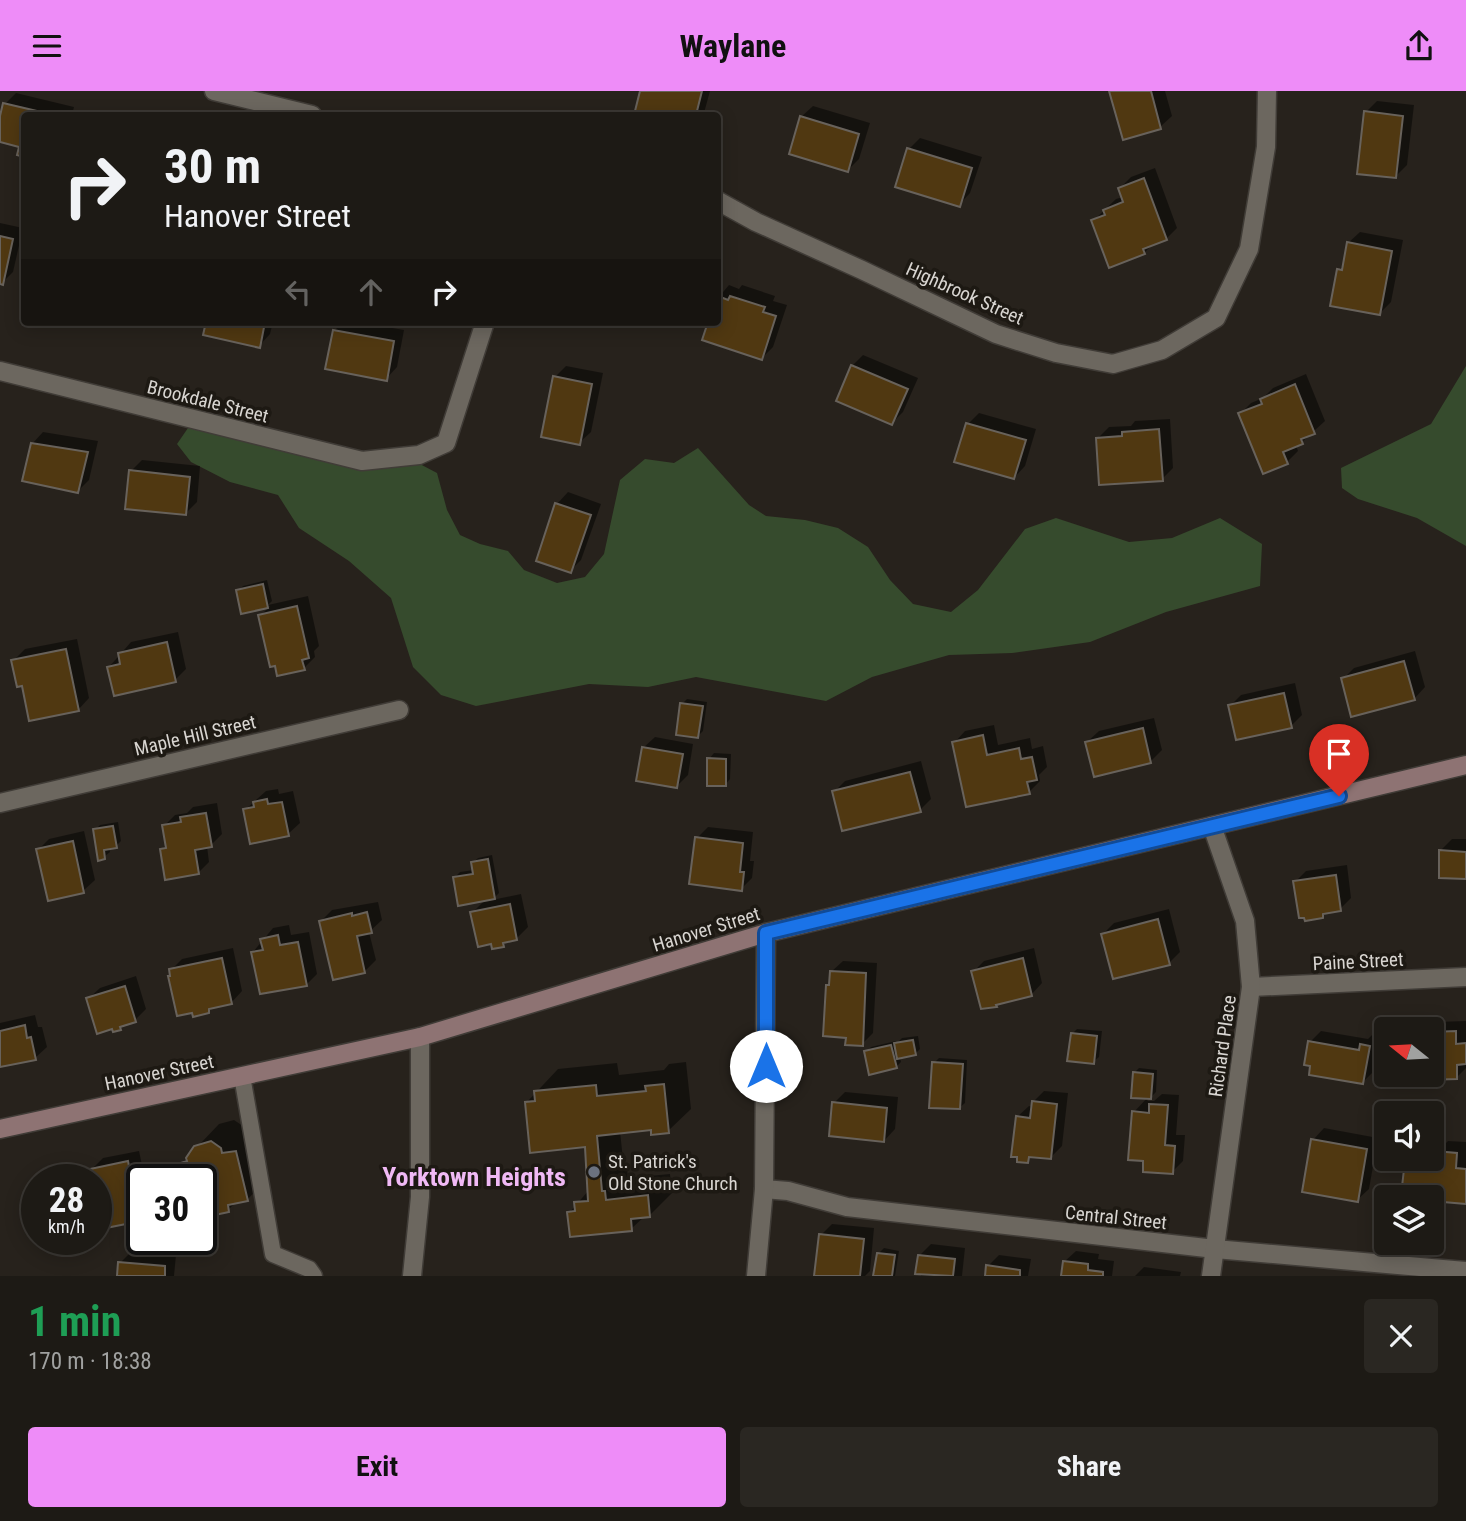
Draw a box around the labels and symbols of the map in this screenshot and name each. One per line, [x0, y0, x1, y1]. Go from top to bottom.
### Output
street label: Highbrook Street [902, 257, 1027, 330]
street label: Brookdale Street [145, 375, 271, 428]
street label: Maple Hill Street [132, 710, 258, 761]
pin [1309, 724, 1369, 796]
street label: Hanover Street [650, 902, 763, 957]
street label: Paine Street [1312, 948, 1404, 975]
street label: Richard Place [1204, 994, 1241, 1098]
north arrow [1374, 1017, 1444, 1087]
position arrow [729, 1029, 803, 1103]
street label: Hanover Street [102, 1050, 216, 1095]
place label: St. Patrick's Old Stone Church [608, 1150, 738, 1195]
district label: Yorktown Heights [382, 1162, 566, 1192]
speed limit sign: 30 [126, 1164, 217, 1255]
marker: St. Patrick's Old Stone Church [586, 1164, 602, 1180]
street label: Central Street [1064, 1201, 1168, 1234]

